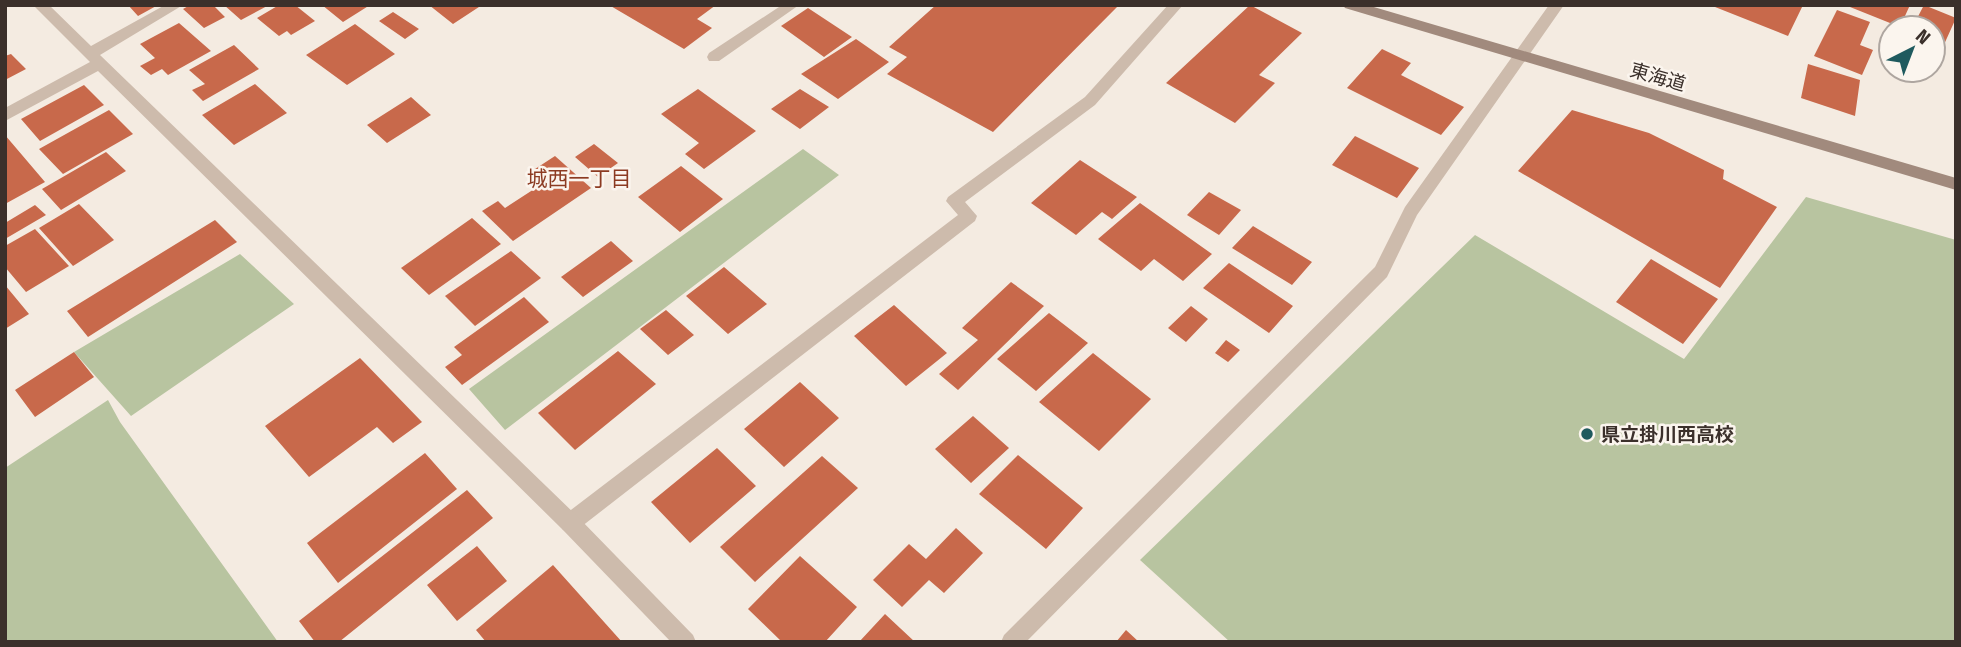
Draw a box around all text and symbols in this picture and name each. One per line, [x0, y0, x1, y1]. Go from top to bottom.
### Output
north arrow [1877, 14, 1947, 84]
text: N [1911, 24, 1935, 49]
street label: 東海道 [1627, 58, 1689, 96]
district label: 城西一丁目 [527, 166, 632, 192]
place label: 県立掛川西高校 [1601, 423, 1734, 446]
marker: 県立掛川西高校 [1579, 426, 1595, 442]

